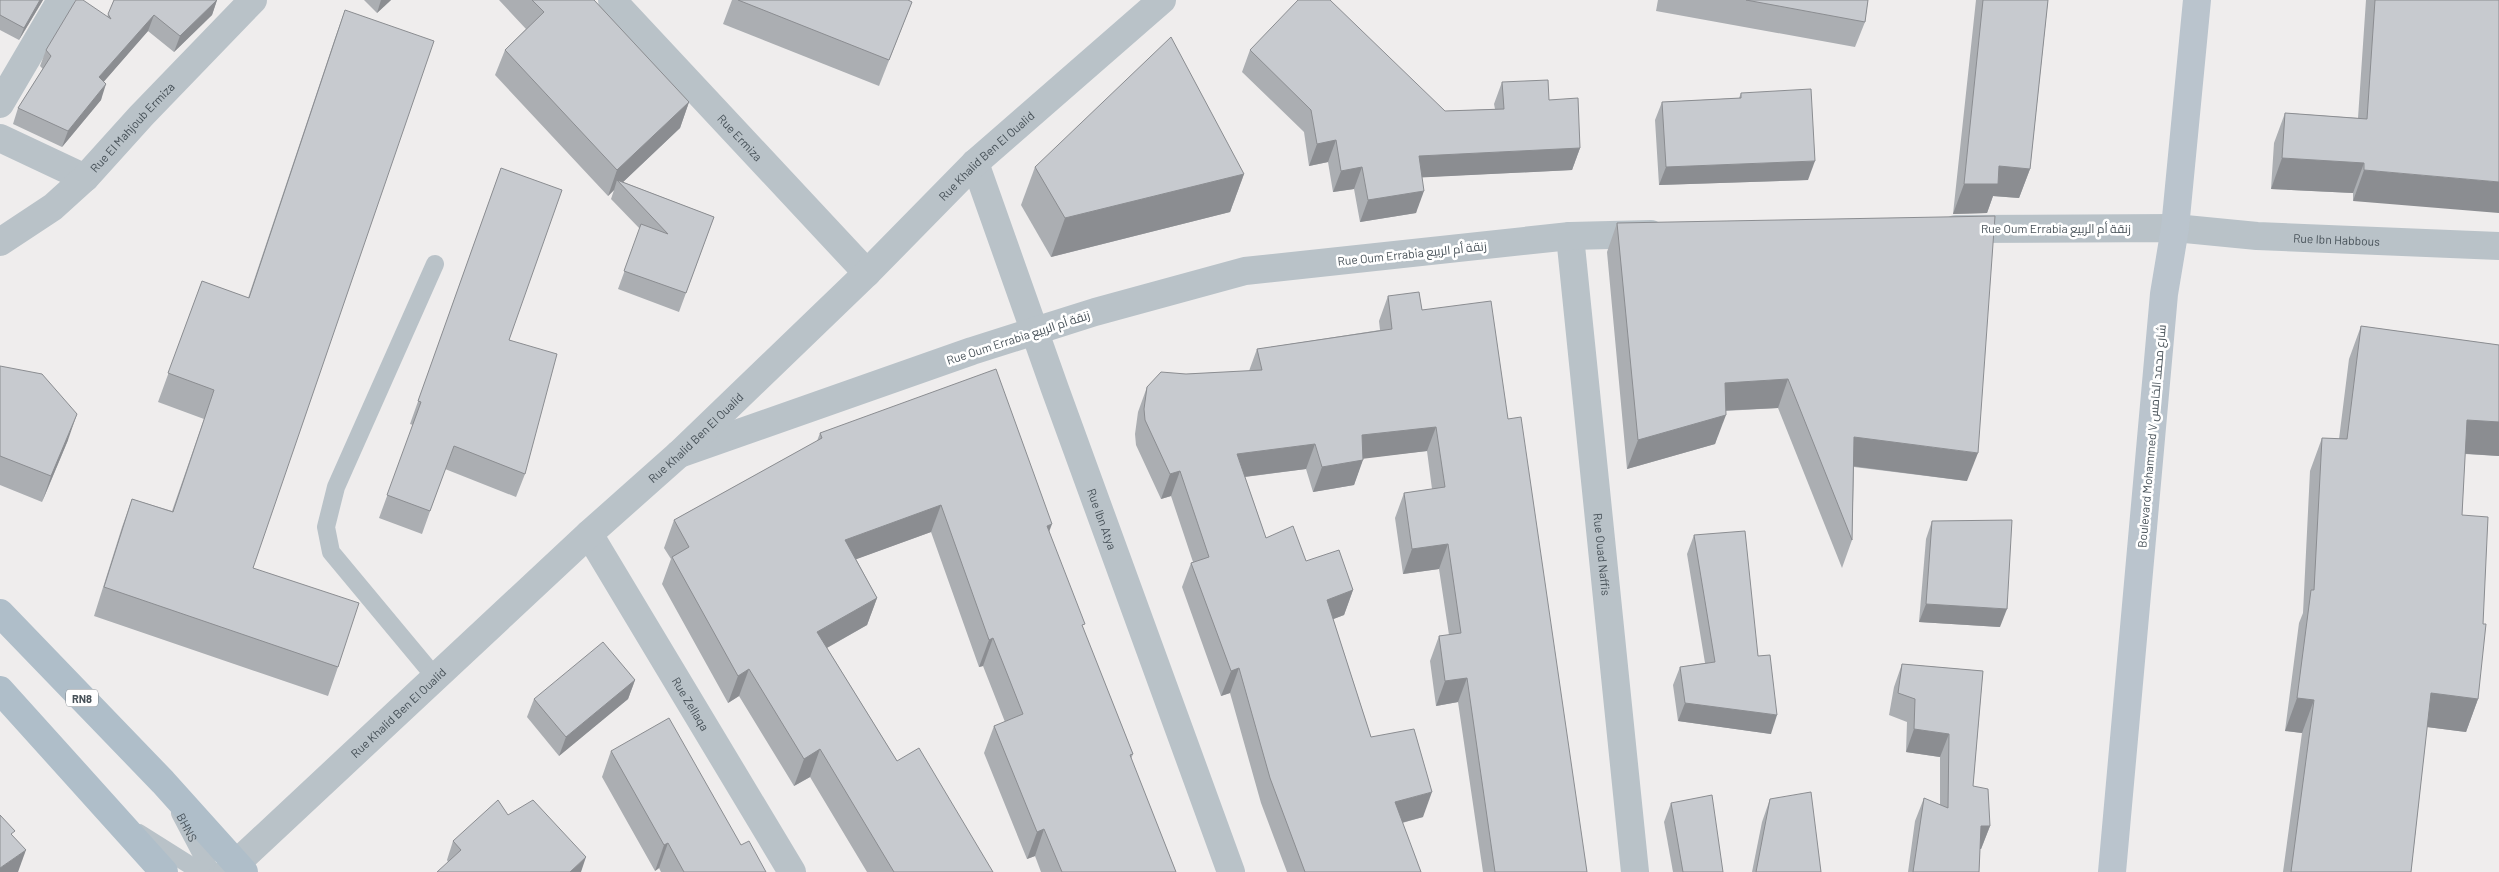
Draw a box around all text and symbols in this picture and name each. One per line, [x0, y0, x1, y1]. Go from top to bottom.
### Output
street label: Rue El Mahjoub Ermiza [87, 79, 177, 175]
street label: Rue Khalid Ben El Oualid [935, 108, 1037, 203]
street label: Rue Ermiza [715, 111, 765, 164]
street label: Rue Oum Errabia زنقة أم الربيع [1981, 221, 2131, 237]
street label: Rue Ibn Habbous [2293, 230, 2380, 248]
street label: Rue Oum Errabia زنقة أم الربيع [1337, 238, 1488, 270]
street label: Rue Oum Errabia زنقة أم الربيع [945, 307, 1092, 369]
street label: Boulevard Mohammed V شارع محمد الخامس [2134, 324, 2170, 548]
street label: Rue Khalid Ben El Oualid [645, 389, 746, 485]
street label: Rue Ibn Atya [1085, 486, 1120, 551]
street label: Rue Ouad Naffis [1591, 512, 1614, 597]
street label: Rue Khalid Ben El Oualid [348, 665, 449, 760]
street label: Rue Zellaqa [669, 674, 712, 733]
road number: RN8 [66, 690, 98, 706]
street label: BHNS [174, 810, 201, 844]

